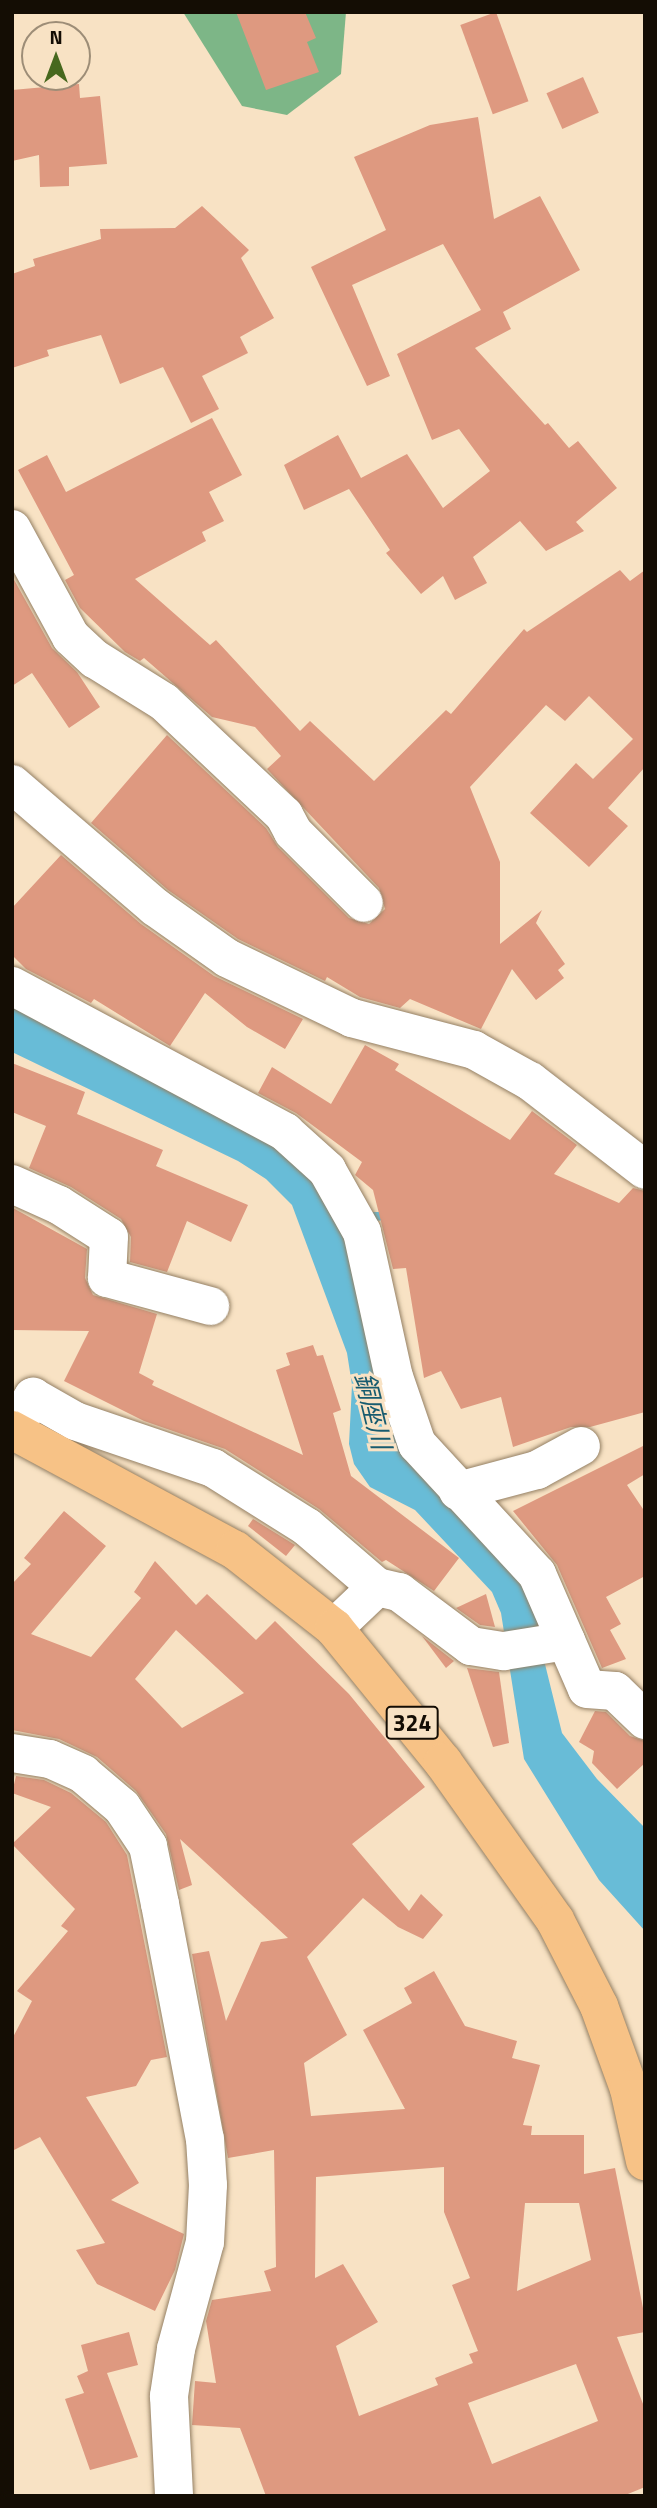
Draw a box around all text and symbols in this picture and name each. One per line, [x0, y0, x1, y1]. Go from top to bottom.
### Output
north arrow [21, 21, 91, 91]
text: N [49, 22, 63, 51]
water label: 銅座川 [348, 1369, 398, 1453]
road number: 324 [384, 1704, 440, 1742]

